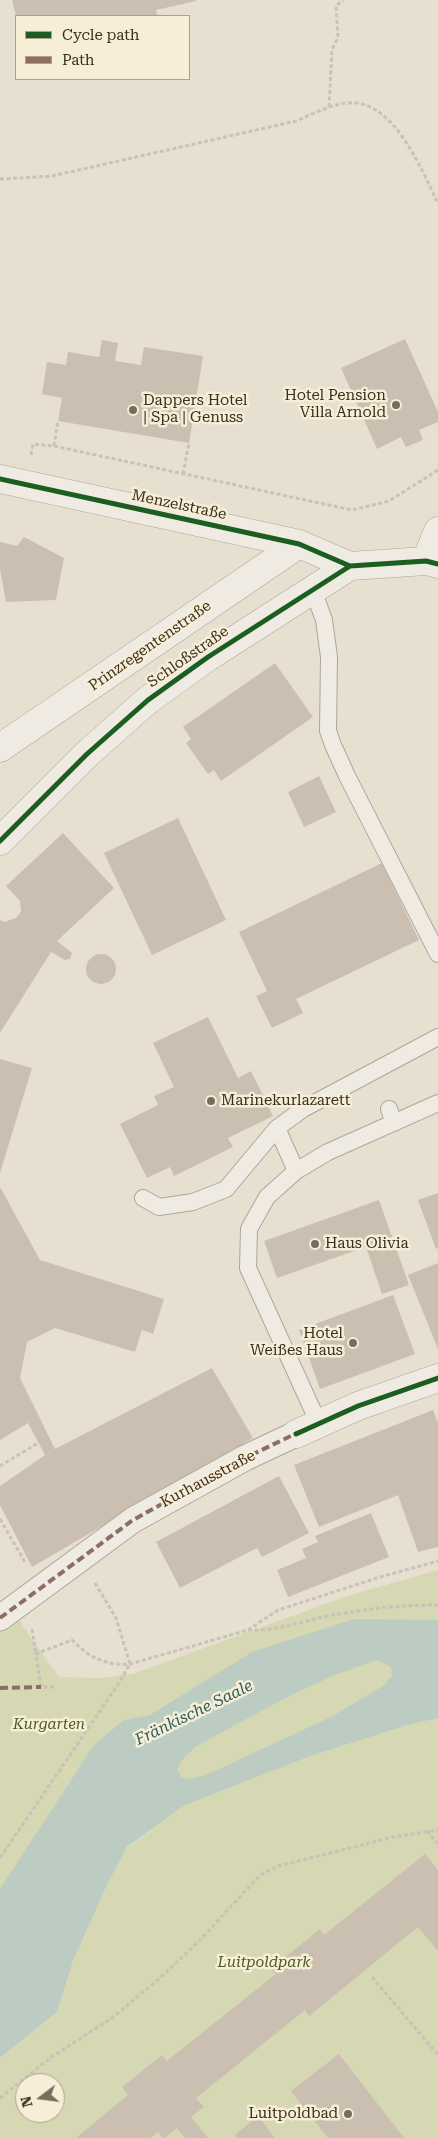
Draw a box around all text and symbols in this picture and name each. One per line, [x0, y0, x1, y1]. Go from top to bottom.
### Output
legend [15, 15, 190, 80]
text: Cycle path [62, 26, 139, 44]
text: Path [62, 51, 95, 69]
place label: Hotel Pension Villa Arnold [284, 387, 386, 422]
place label: Dappers Hotel | Spa | Genuss [143, 392, 247, 427]
marker: Hotel Pension Villa Arnold [390, 399, 402, 411]
marker: Dappers Hotel | Spa | Genuss [127, 404, 139, 416]
street label: Menzelstraße [130, 486, 228, 524]
street label: Prinzregentenstraße [85, 597, 215, 695]
street label: Schloßstraße [144, 622, 232, 692]
place label: Marinekurlazarett [221, 1092, 350, 1110]
marker: Marinekurlazarett [205, 1095, 217, 1107]
place label: Haus Olivia [325, 1235, 409, 1253]
marker: Haus Olivia [309, 1238, 321, 1250]
place label: Hotel Weißes Haus [250, 1325, 343, 1360]
marker: Hotel Weißes Haus [347, 1337, 359, 1349]
street label: Kurhausstraße [158, 1446, 258, 1512]
water label: Fränkische Saale [132, 1676, 256, 1750]
park label: Kurgarten [13, 1716, 85, 1734]
park label: Luitpoldpark [218, 1954, 310, 1972]
north arrow [15, 2073, 65, 2123]
text: N [17, 2094, 36, 2109]
place label: Luitpoldbad [249, 2105, 338, 2123]
marker: Luitpoldbad [342, 2108, 354, 2120]

